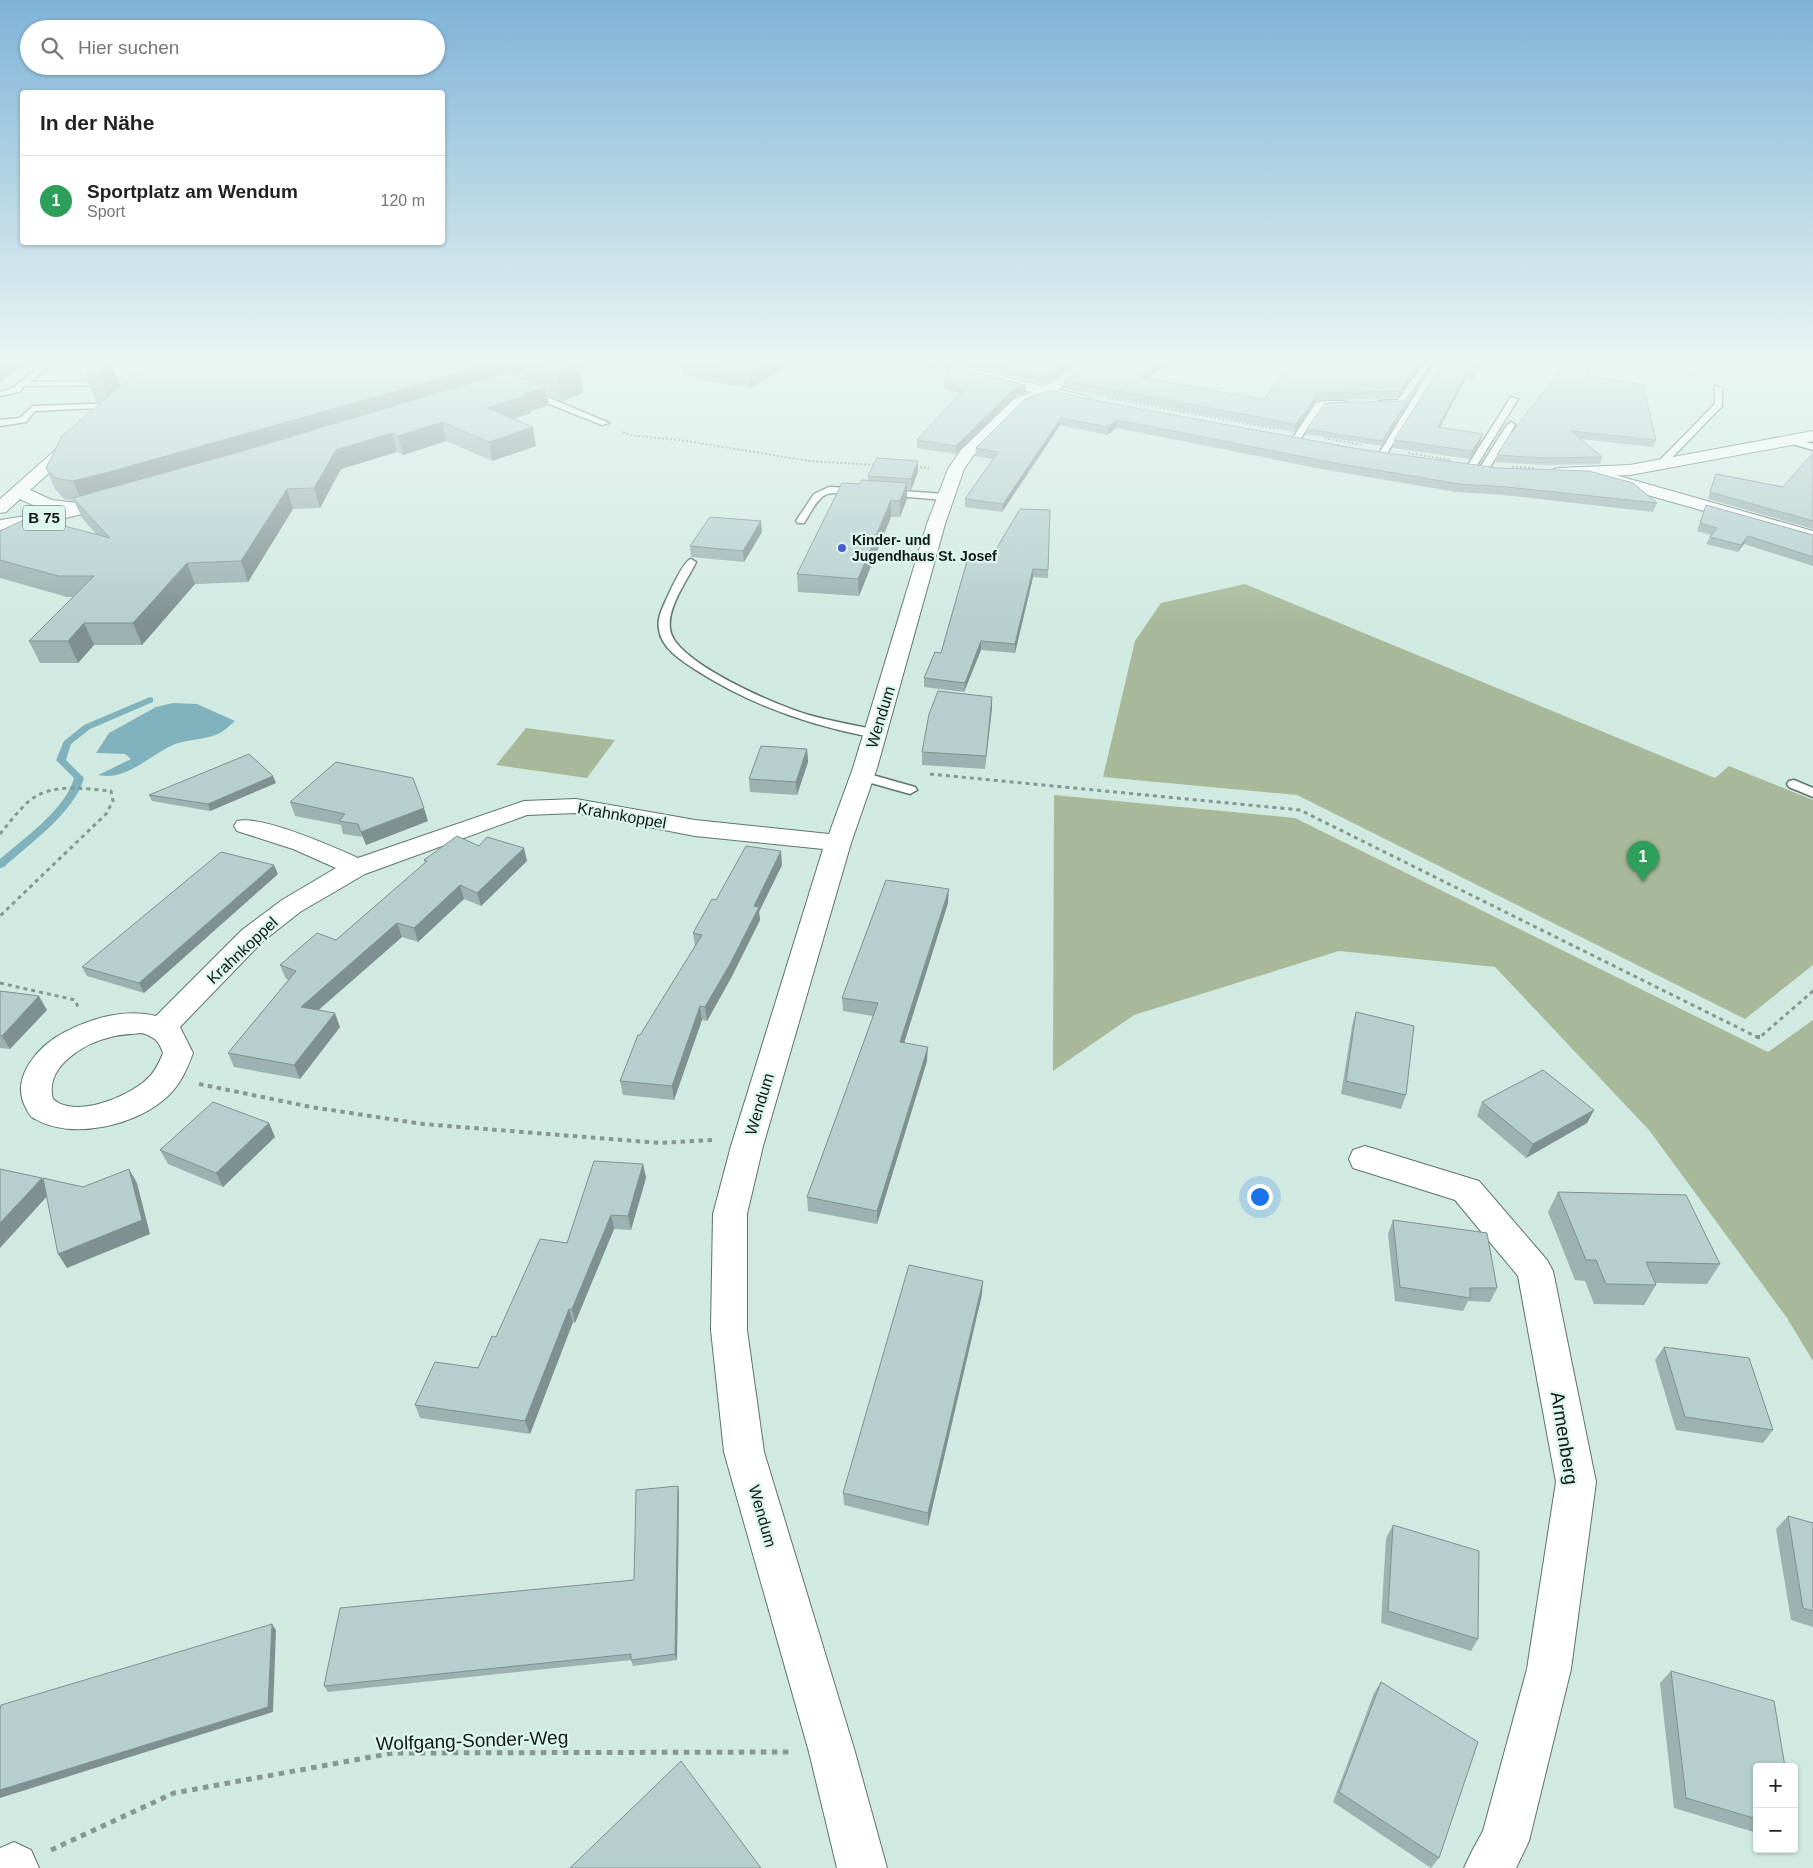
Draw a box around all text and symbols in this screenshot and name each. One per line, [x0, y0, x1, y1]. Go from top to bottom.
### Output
search box [20, 20, 445, 75]
icon: search [38, 34, 66, 62]
text: Hier suchen [78, 37, 179, 58]
text: In der Nähe [40, 111, 154, 134]
text: Sportplatz am Wendum [87, 181, 298, 202]
text: 1 [52, 192, 60, 209]
text: 120 m [381, 192, 425, 209]
text: Sport [87, 203, 125, 220]
road number: B 75 [23, 506, 65, 530]
place label: Kinder- und Jugendhaus St. Josef [852, 532, 997, 564]
marker: Kinder- und Jugendhaus St. Josef [836, 542, 848, 554]
street label: Wendum [863, 684, 898, 750]
street label: Krahnkoppel [576, 799, 668, 832]
pin: 1 [1627, 841, 1659, 882]
street label: Krahnkoppel [204, 914, 281, 987]
street label: Wendum [742, 1071, 777, 1137]
your location [1247, 1184, 1273, 1210]
street label: Armenberg [1547, 1390, 1582, 1486]
street label: Wendum [746, 1483, 779, 1549]
street label: Wolfgang-Sonder-Weg [375, 1727, 569, 1754]
map controls [1753, 1763, 1798, 1853]
button: + [1753, 1763, 1798, 1808]
button: − [1753, 1808, 1798, 1853]

